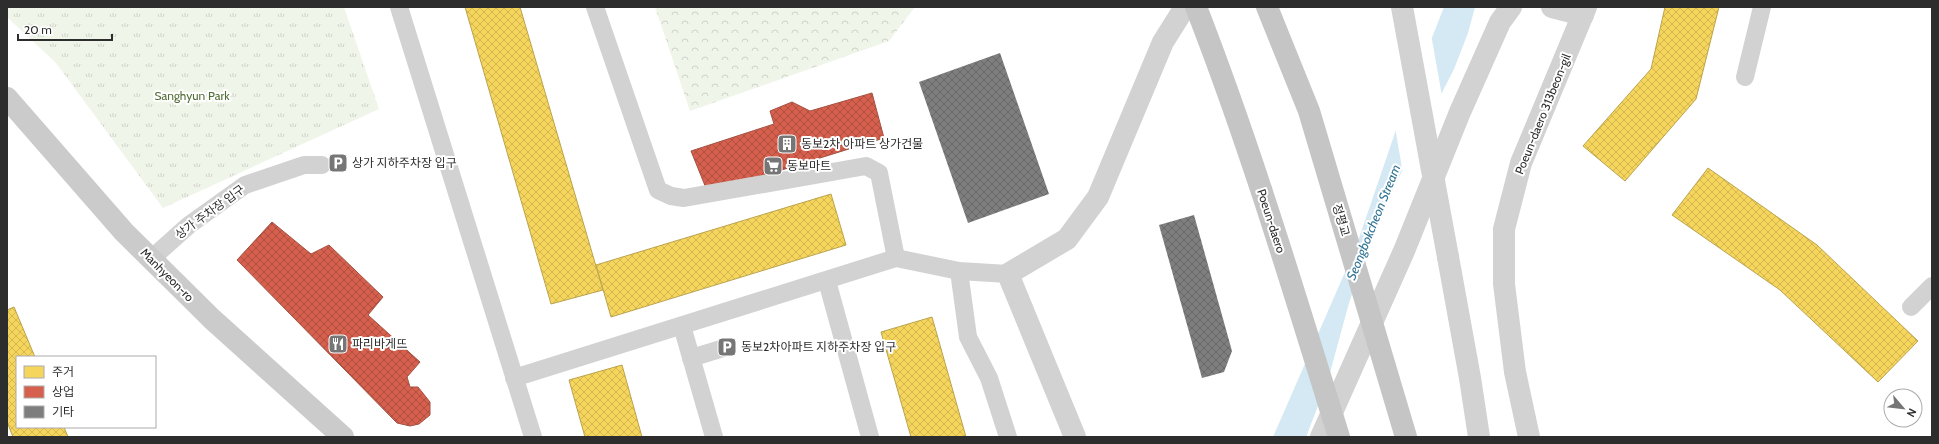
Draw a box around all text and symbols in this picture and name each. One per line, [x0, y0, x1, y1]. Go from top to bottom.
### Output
scale bar [18, 16, 112, 42]
text: 20 m [24, 22, 52, 37]
street label: Poeun-daero 313beon-gil [1511, 51, 1574, 176]
park label: Sanghyun Park [154, 88, 230, 103]
building icon: 동보2차 아파트 상가건물 [776, 133, 798, 155]
place label: 동보2차 아파트 상가건물 [801, 136, 923, 151]
parking icon: 상가 지하주차장 입구 [327, 152, 349, 174]
place label: 상가 지하주차장 입구 [352, 155, 457, 170]
supermarket icon: 동보마트 [762, 155, 784, 177]
place label: 동보마트 [787, 158, 831, 173]
water label: Seongbokcheon Stream [1343, 162, 1403, 282]
street label: 상가 주차장 입구 [172, 181, 248, 242]
street label: Poeun-daero [1254, 187, 1289, 255]
street label: 정평교 [1330, 202, 1353, 238]
street label: Manhyeon-ro [138, 245, 197, 305]
restaurant icon: 파리바게뜨 [327, 333, 349, 355]
place label: 파리바게뜨 [352, 336, 407, 351]
parking icon: 동보2차아파트 지하주차장 입구 [716, 336, 738, 358]
place label: 동보2차아파트 지하주차장 입구 [741, 339, 896, 354]
legend [16, 356, 156, 428]
text: 주거 [52, 364, 74, 379]
text: 상업 [52, 384, 74, 399]
north arrow [1883, 388, 1923, 428]
text: 기타 [52, 404, 74, 419]
text: N [1904, 406, 1920, 419]

